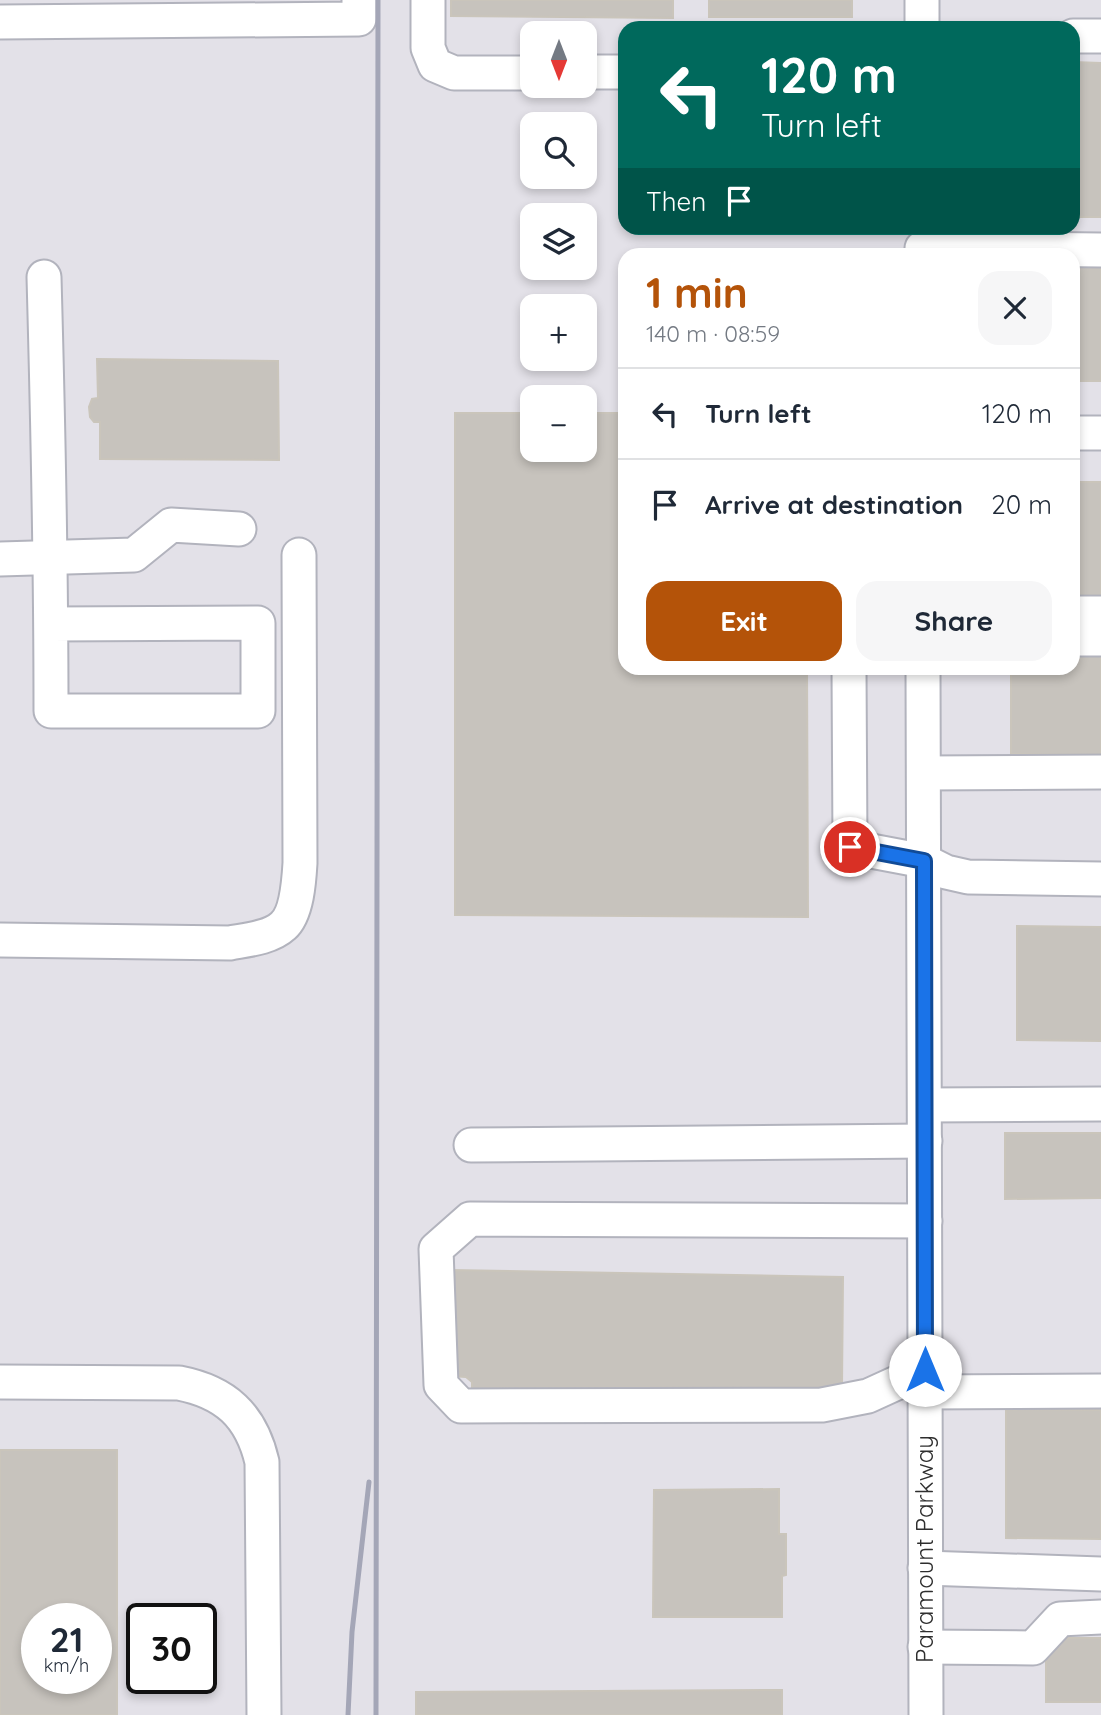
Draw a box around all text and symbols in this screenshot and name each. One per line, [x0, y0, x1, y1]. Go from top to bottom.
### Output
north arrow [520, 21, 597, 98]
map controls [520, 21, 597, 462]
text: 120 m [761, 44, 897, 105]
icon: left [646, 49, 737, 140]
text: Turn left [761, 105, 882, 145]
button: search [520, 112, 597, 189]
icon: arrive [720, 182, 758, 220]
text: Then [646, 185, 706, 218]
button: layers [520, 203, 597, 280]
text: 1 min [646, 266, 748, 319]
button: close [978, 271, 1052, 345]
button: + [520, 294, 597, 371]
text: 140 m · 08:59 [646, 319, 780, 348]
button: − [520, 385, 597, 462]
icon: left [646, 395, 684, 433]
text: Turn left [705, 397, 812, 430]
text: 120 m [982, 397, 1052, 430]
icon: arrive [646, 486, 684, 524]
text: Arrive at destination [705, 488, 963, 521]
text: 20 m [991, 488, 1052, 521]
button: Exit [646, 581, 842, 661]
button: Share [856, 581, 1052, 661]
pin [820, 817, 880, 877]
icon: arrive [831, 828, 869, 866]
position arrow [888, 1333, 962, 1407]
street label: Paramount Parkway [909, 1435, 939, 1663]
speed limit sign: 30 [126, 1603, 217, 1694]
text: 21 [50, 1617, 83, 1661]
text: km/h [44, 1654, 89, 1677]

